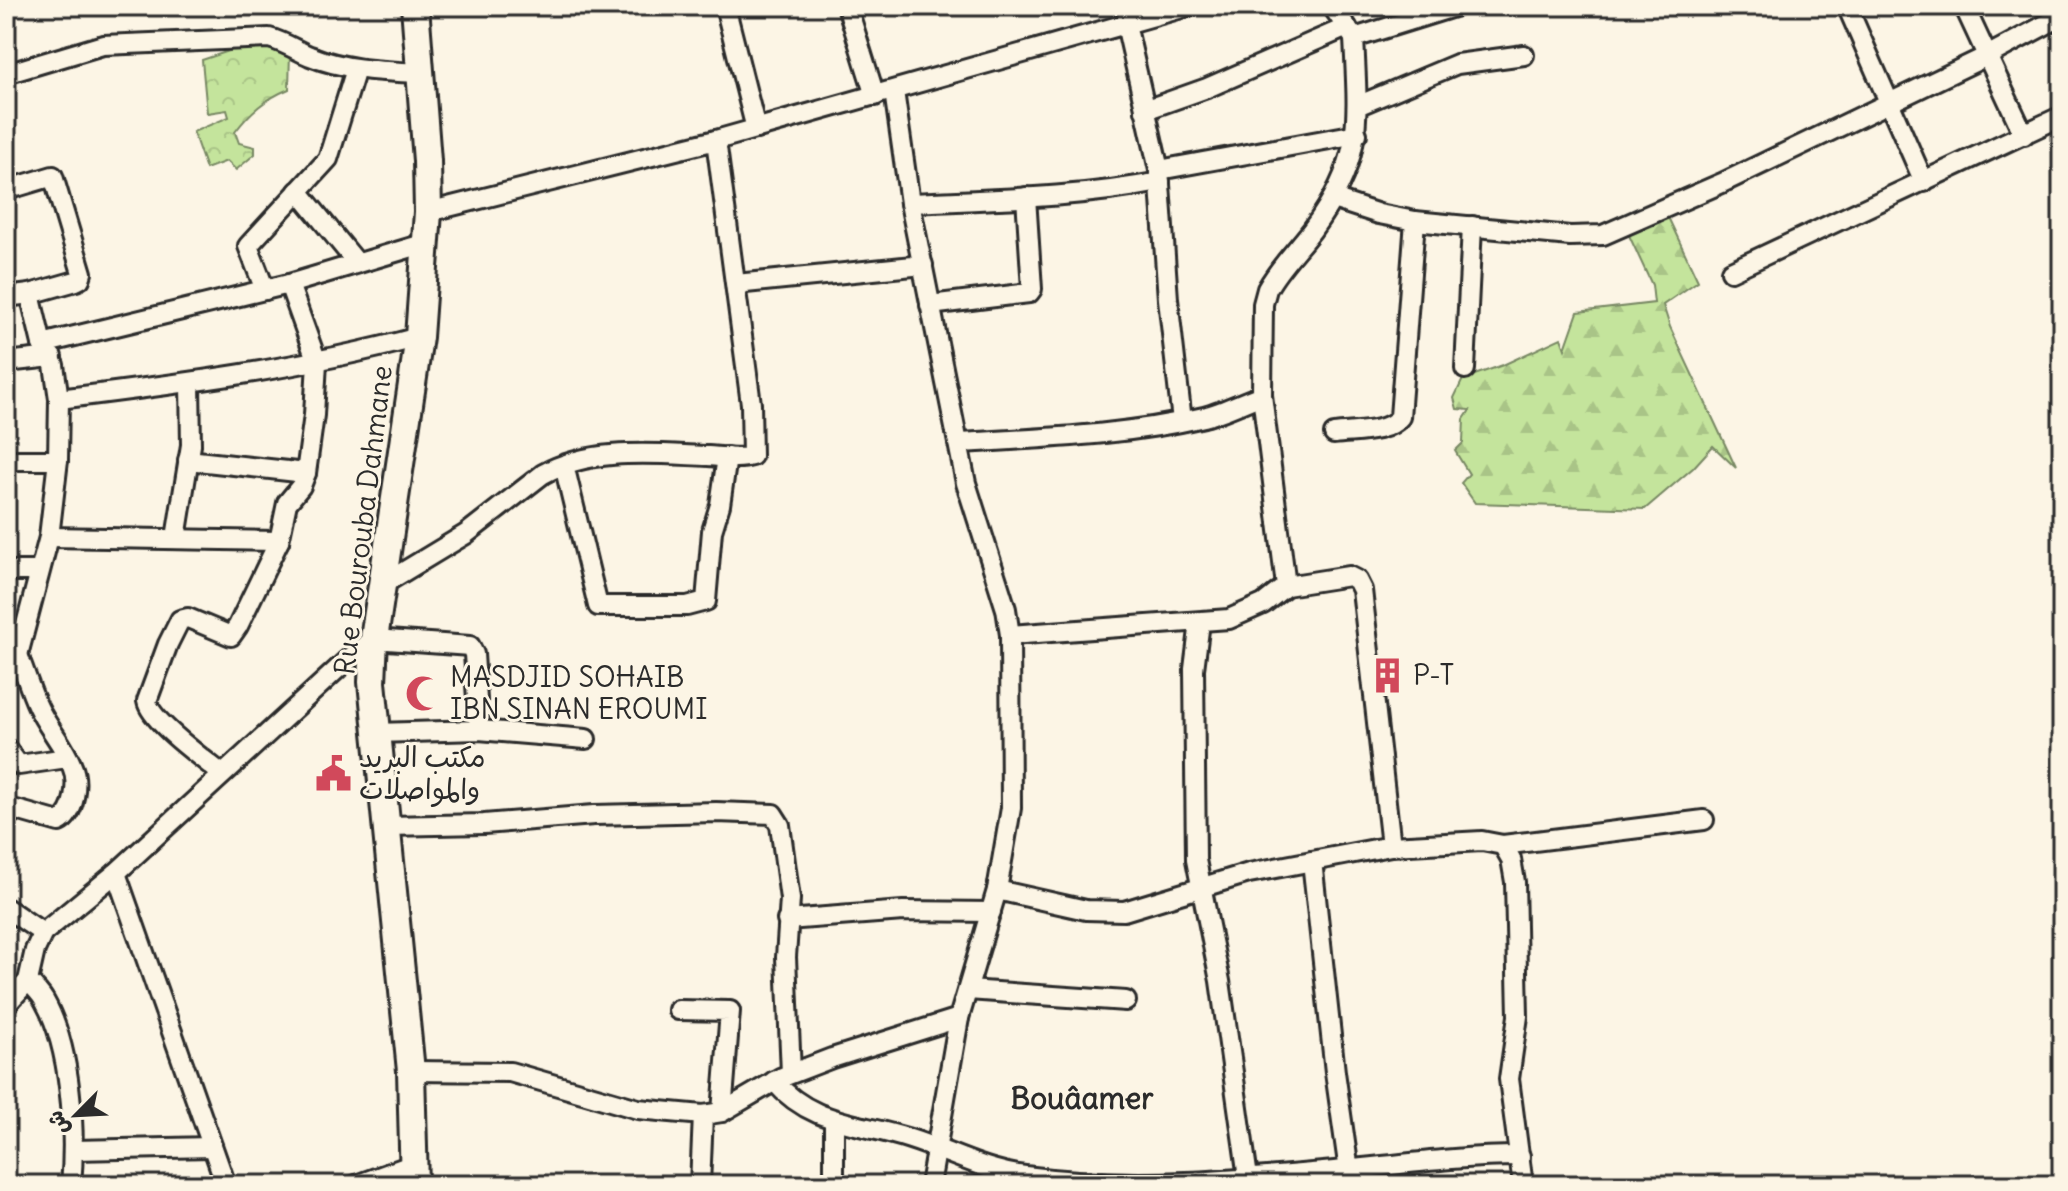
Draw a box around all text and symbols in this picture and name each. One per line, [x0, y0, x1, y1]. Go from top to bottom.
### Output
street label: Rue Bourouba Dahmane [326, 363, 400, 677]
building icon: P-T [1368, 656, 1406, 694]
place label: P-T [1413, 657, 1454, 693]
place label: MASDJID SOHAIB IBN SINAN EROUMI [450, 659, 708, 727]
mosque icon: MASDJID SOHAIB IBN SINAN EROUMI [405, 674, 443, 712]
place label: مكتب البريد والمواصلات [359, 739, 486, 807]
public building icon: مكتب البريد والمواصلات [314, 754, 352, 792]
north arrow [36, 1075, 116, 1155]
district label: Bouâamer [1011, 1079, 1154, 1117]
text: ش [40, 1106, 75, 1140]

